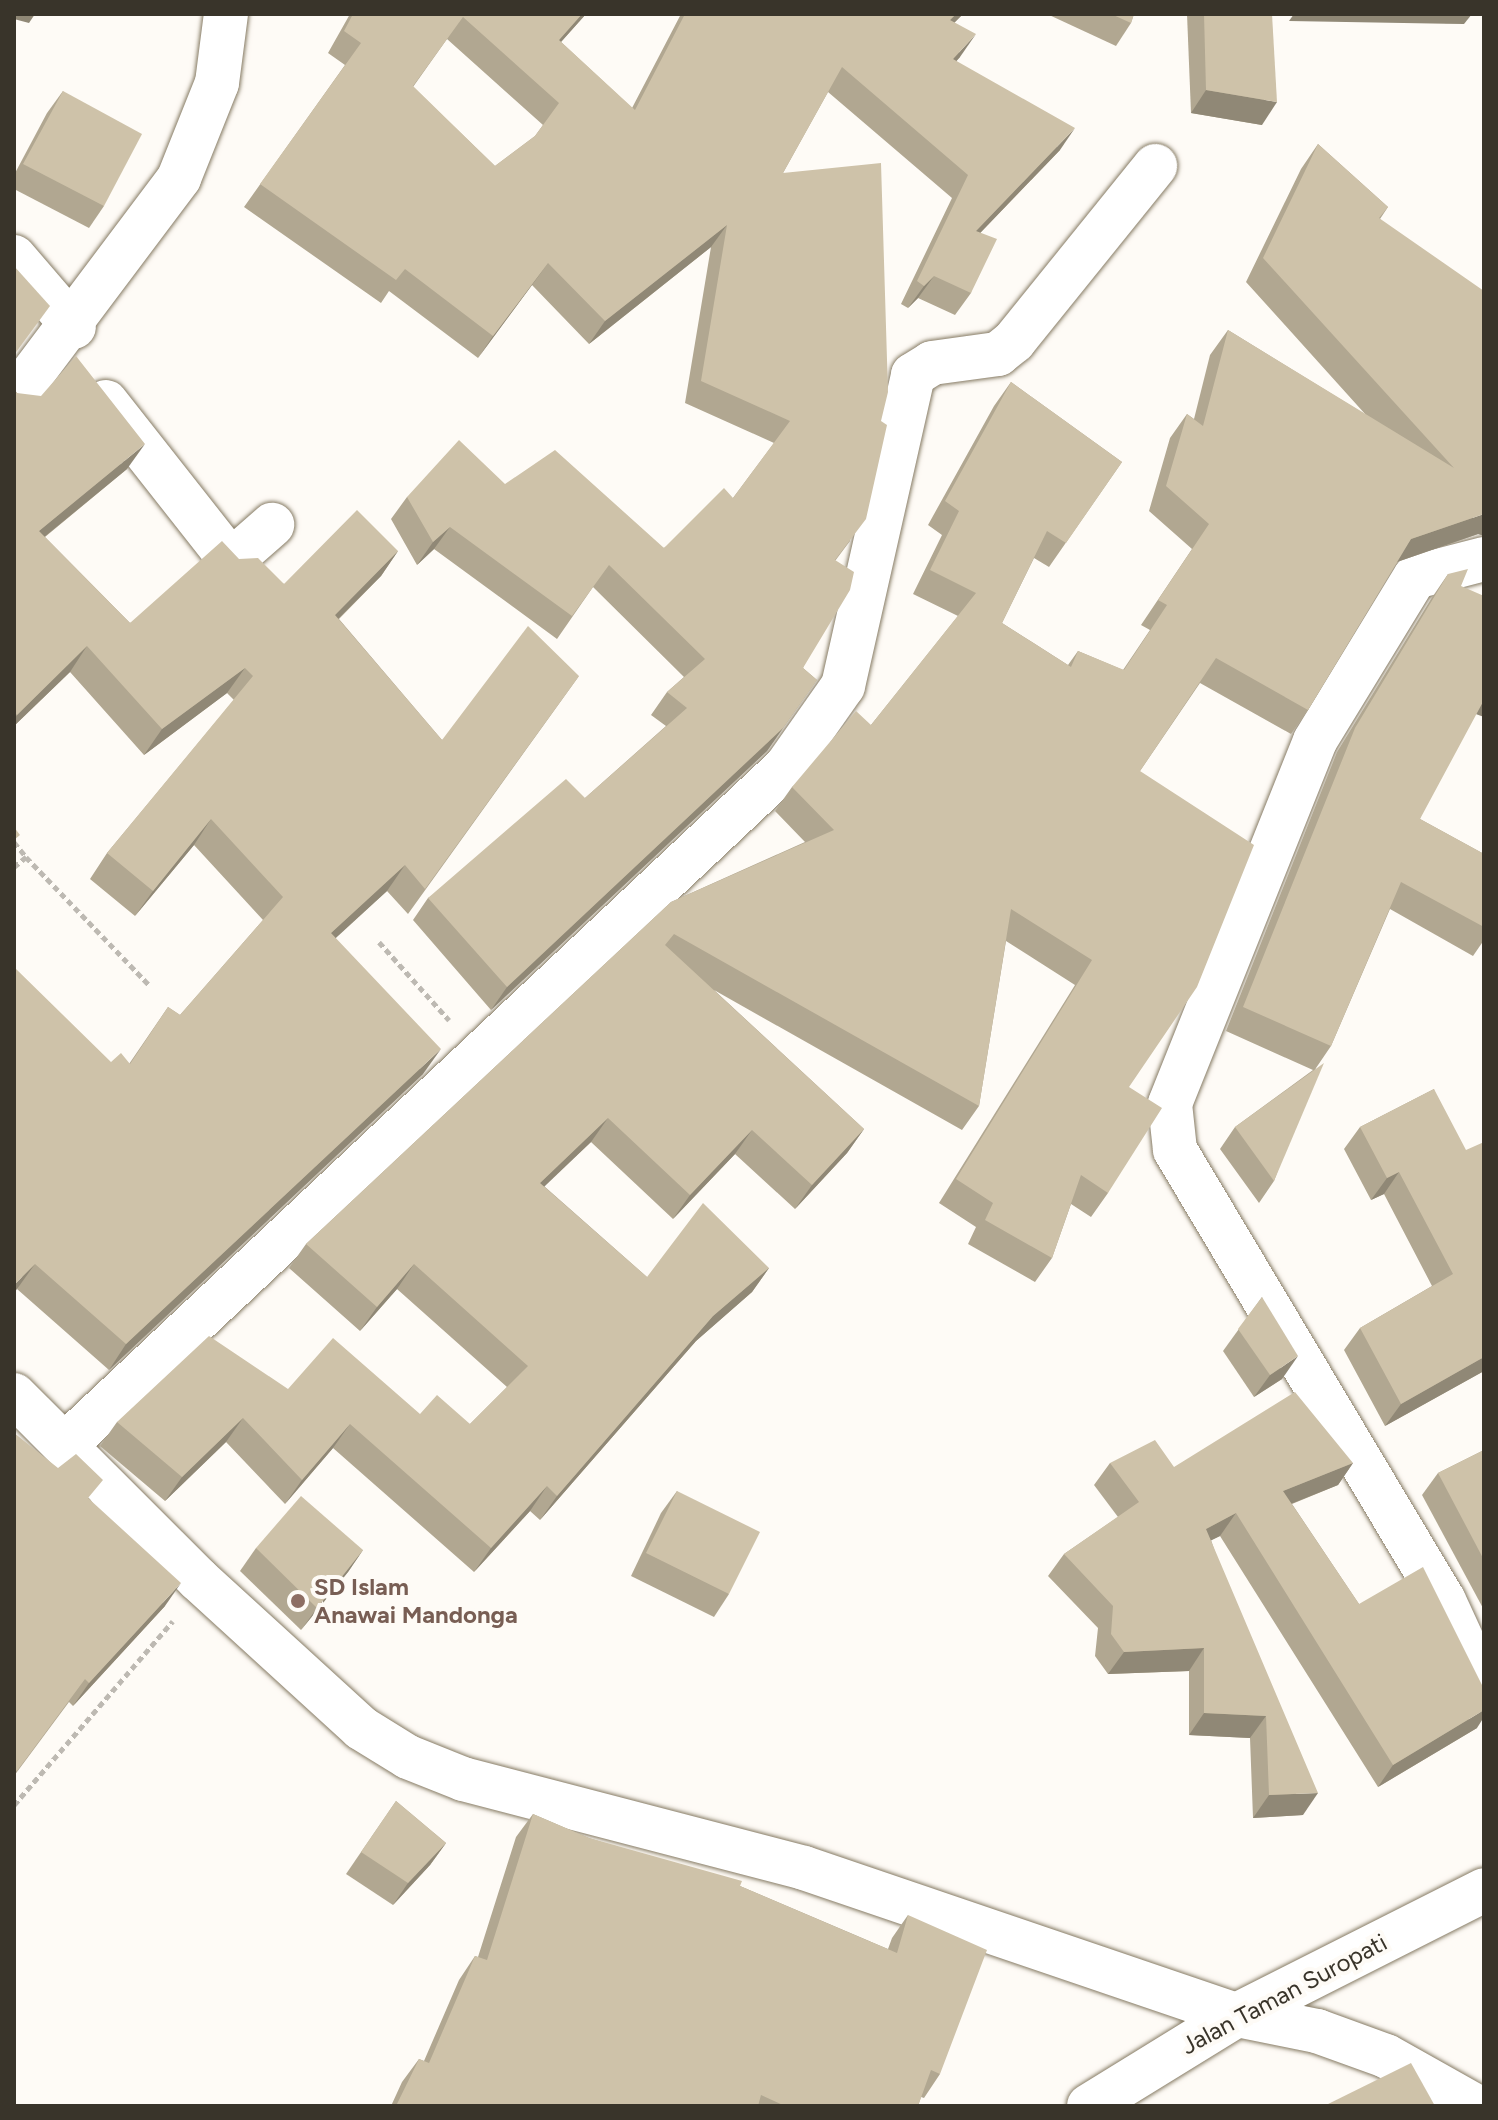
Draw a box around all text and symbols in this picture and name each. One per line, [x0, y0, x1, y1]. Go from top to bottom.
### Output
place label: SD Islam Anawai Mandonga [314, 1573, 518, 1629]
marker: SD Islam Anawai Mandonga [289, 1592, 307, 1610]
street label: Jalan Taman Suropati [1176, 1928, 1392, 2060]

